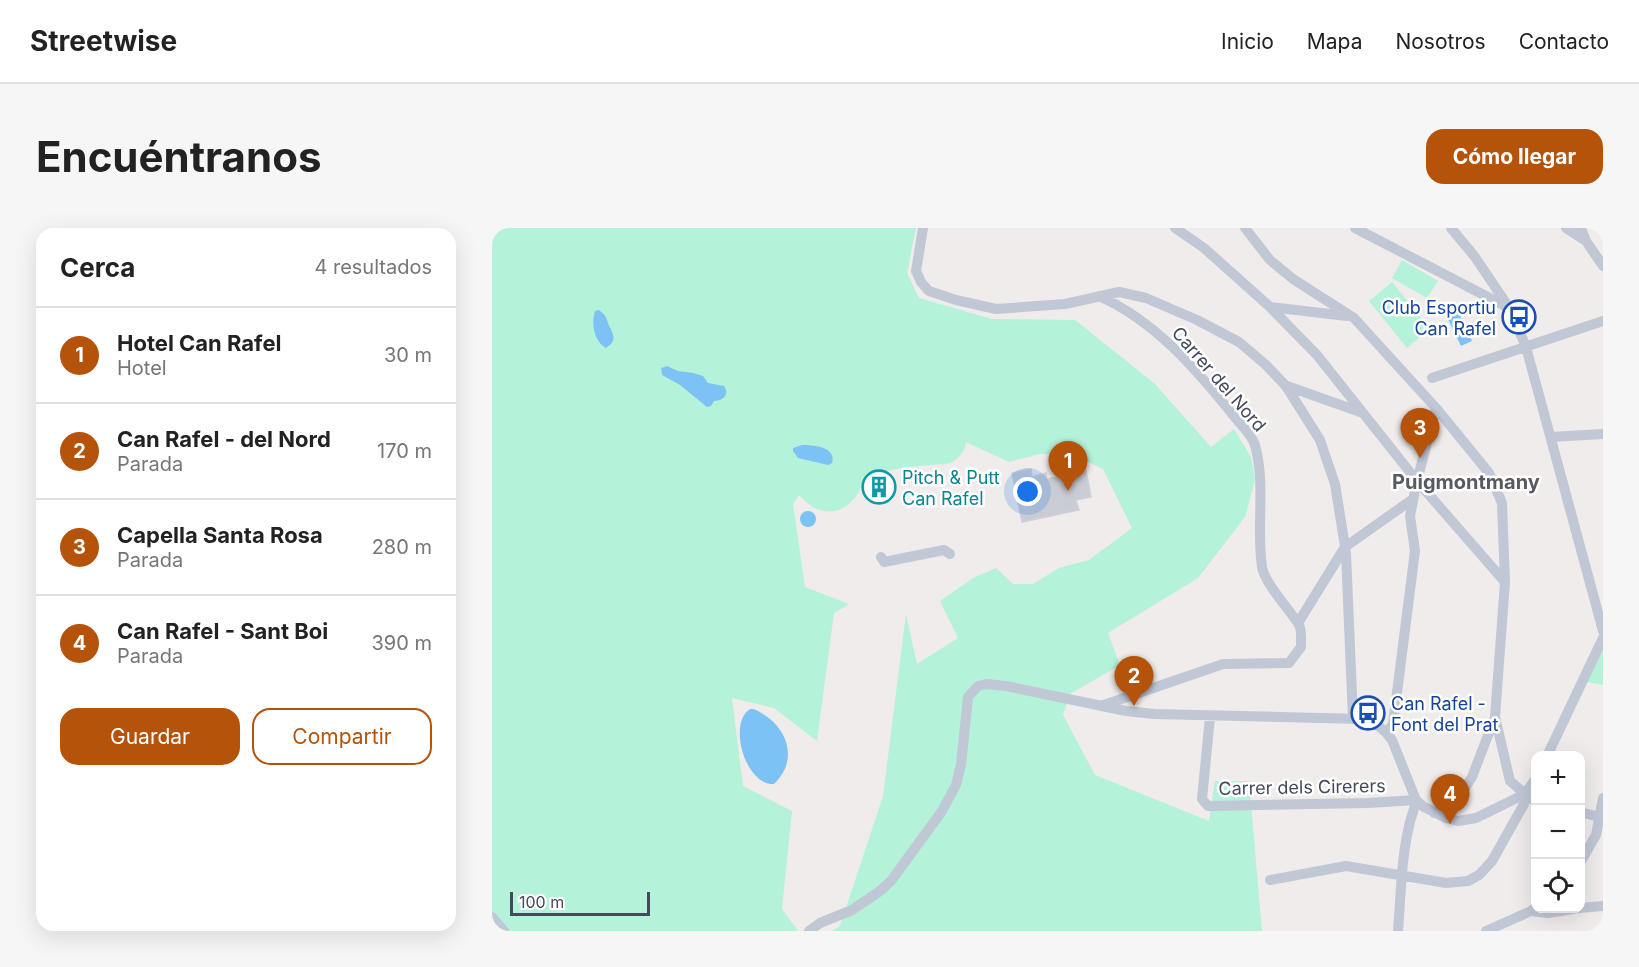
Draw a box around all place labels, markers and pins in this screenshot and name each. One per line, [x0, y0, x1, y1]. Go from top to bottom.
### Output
place label: Club Esportiu Can Rafel [1382, 297, 1496, 339]
bus stop icon: Club Esportiu Can Rafel [1501, 299, 1537, 335]
pin: 3 [1400, 408, 1440, 458]
pin: 1 [1048, 442, 1088, 491]
place label: Pitch & Putt Can Rafel [902, 467, 1000, 509]
building icon: Pitch & Putt Can Rafel [861, 469, 897, 505]
pin: 2 [1114, 656, 1154, 706]
place label: Can Rafel - Font del Prat [1391, 693, 1499, 735]
bus stop icon: Can Rafel - Font del Prat [1350, 695, 1386, 731]
pin: 4 [1430, 774, 1470, 824]

